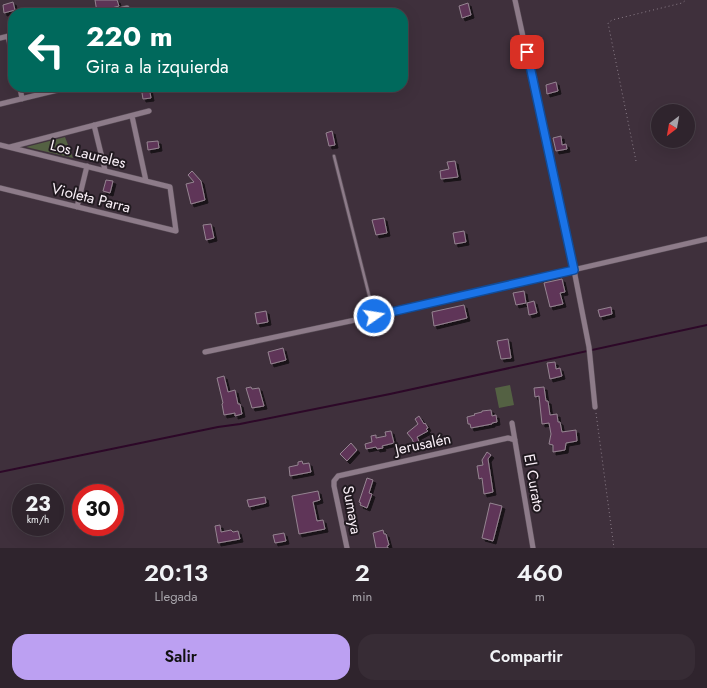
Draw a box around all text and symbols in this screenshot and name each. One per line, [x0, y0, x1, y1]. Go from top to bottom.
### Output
text: 220 m [86, 16, 173, 57]
icon: left [20, 24, 72, 76]
pin [510, 35, 544, 69]
icon: arrive [516, 41, 538, 63]
text: Gira a la izquierda [86, 54, 229, 80]
north arrow [651, 104, 695, 148]
map controls [651, 104, 695, 148]
street label: Los Laureles [48, 134, 128, 174]
street label: Violeta Parra [49, 178, 133, 218]
position arrow [353, 295, 395, 337]
street label: Jerusalén [391, 427, 453, 461]
street label: El Curato [518, 452, 550, 514]
speed limit sign: 30 [72, 484, 124, 536]
street label: Sumaya [337, 484, 367, 536]
text: 23 [25, 490, 51, 519]
text: km/h [27, 512, 49, 527]
text: 20:13 [144, 555, 208, 590]
text: 2 [355, 555, 370, 590]
text: 460 [516, 555, 563, 590]
text: Llegada [155, 587, 197, 606]
text: min [352, 587, 372, 606]
text: m [535, 587, 545, 606]
button: Salir [12, 634, 350, 680]
button: Compartir [358, 634, 695, 680]

